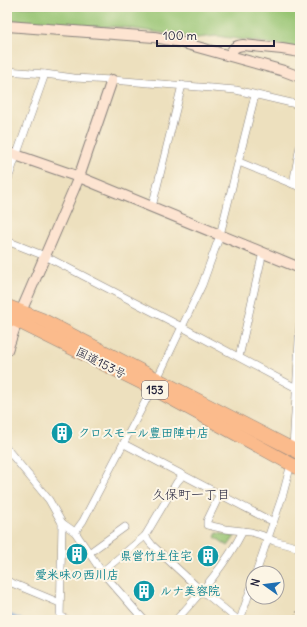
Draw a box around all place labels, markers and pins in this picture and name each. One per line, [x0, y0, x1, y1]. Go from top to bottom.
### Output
building icon: クロスモール豊田陣中店 [49, 420, 75, 446]
place label: クロスモール豊田陣中店 [78, 425, 209, 440]
building icon: 愛米味の西川店 [64, 541, 90, 567]
building icon: 県営竹生住宅 [195, 543, 221, 569]
place label: 県営竹生住宅 [120, 548, 192, 563]
place label: 愛米味の西川店 [35, 567, 119, 582]
building icon: ルナ美容院 [131, 578, 157, 604]
place label: ルナ美容院 [160, 583, 220, 598]

